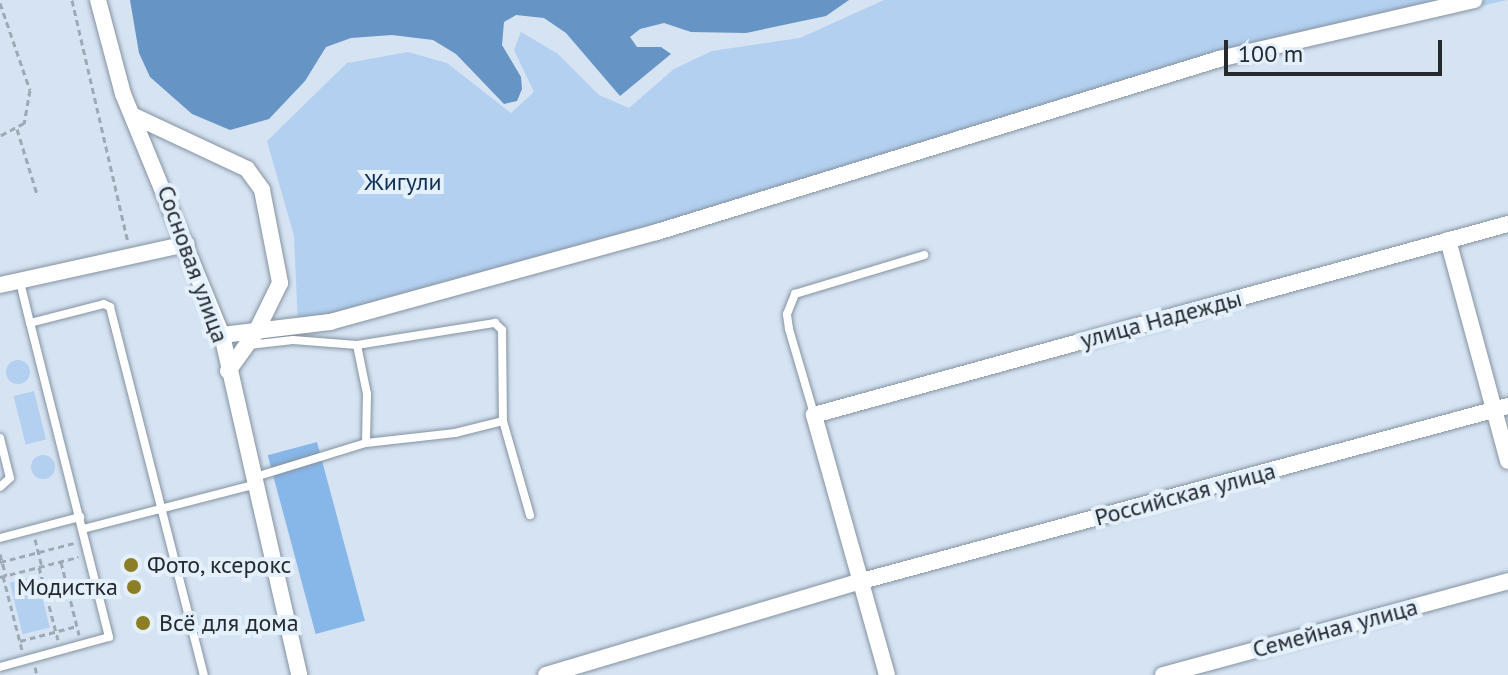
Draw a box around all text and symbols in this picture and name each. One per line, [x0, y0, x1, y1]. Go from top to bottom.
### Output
scale bar [1228, 24, 1446, 74]
text: 100 m [1238, 38, 1303, 69]
park label: Жигули [364, 168, 442, 196]
street label: Сосновая улица [151, 181, 235, 347]
street label: улица Надежды [1077, 284, 1245, 354]
street label: Российская улица [1092, 456, 1278, 532]
place label: Фото, ксерокс [147, 551, 293, 579]
marker: Фото, ксерокс [122, 556, 140, 574]
place label: Модистка [17, 573, 118, 601]
marker: Модистка [125, 578, 143, 596]
street label: Семейная улица [1249, 592, 1421, 664]
place label: Всё для дома [159, 609, 299, 637]
marker: Всё для дома [134, 614, 152, 632]

